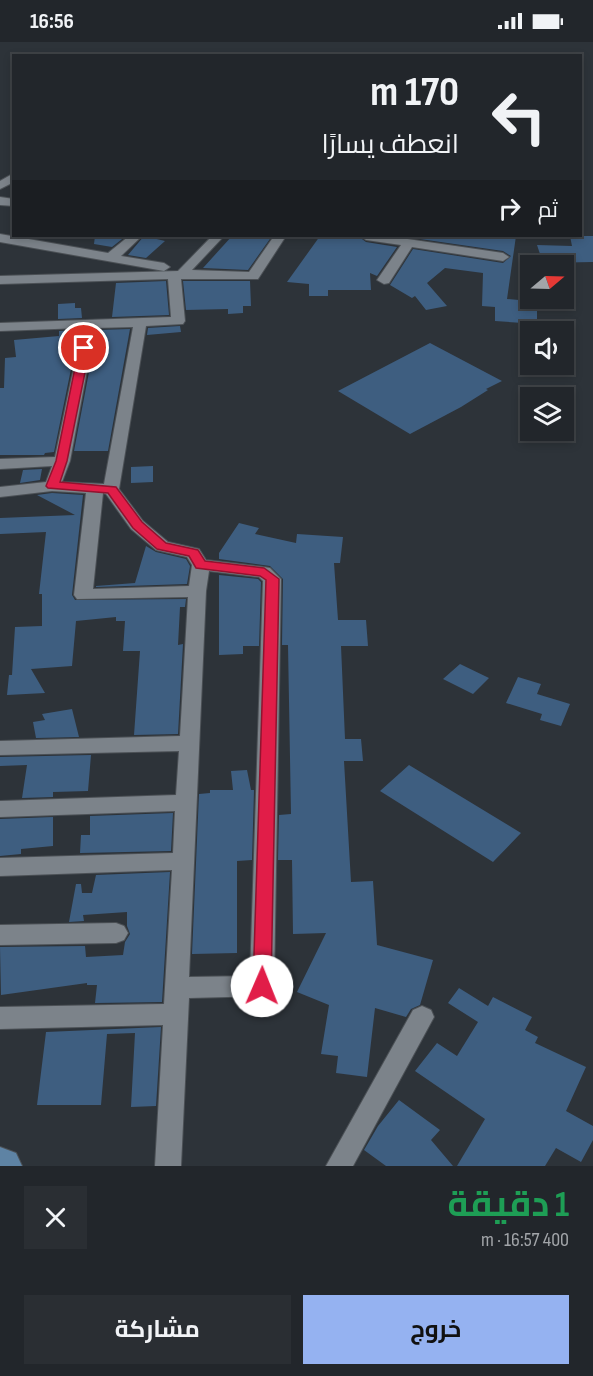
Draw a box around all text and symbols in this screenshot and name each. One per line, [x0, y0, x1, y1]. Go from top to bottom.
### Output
text: 16:56 [30, 8, 74, 35]
text: 170 m [370, 67, 459, 118]
icon: left [480, 78, 558, 156]
text: انعطف يسارًا [322, 129, 459, 161]
icon: right [493, 192, 526, 225]
text: ثم [538, 197, 558, 224]
north arrow [520, 255, 574, 309]
map controls [520, 255, 574, 441]
button: sound [520, 321, 574, 375]
pin [58, 322, 109, 373]
icon: arrive [67, 331, 100, 364]
button: layers [520, 387, 574, 441]
position arrow [230, 954, 294, 1018]
text: 1 دقيقة [447, 1184, 569, 1227]
button: close [24, 1186, 87, 1249]
text: 400 m · 16:57 [481, 1228, 569, 1252]
button: مشاركة [24, 1295, 291, 1364]
button: خروج [303, 1295, 569, 1364]

